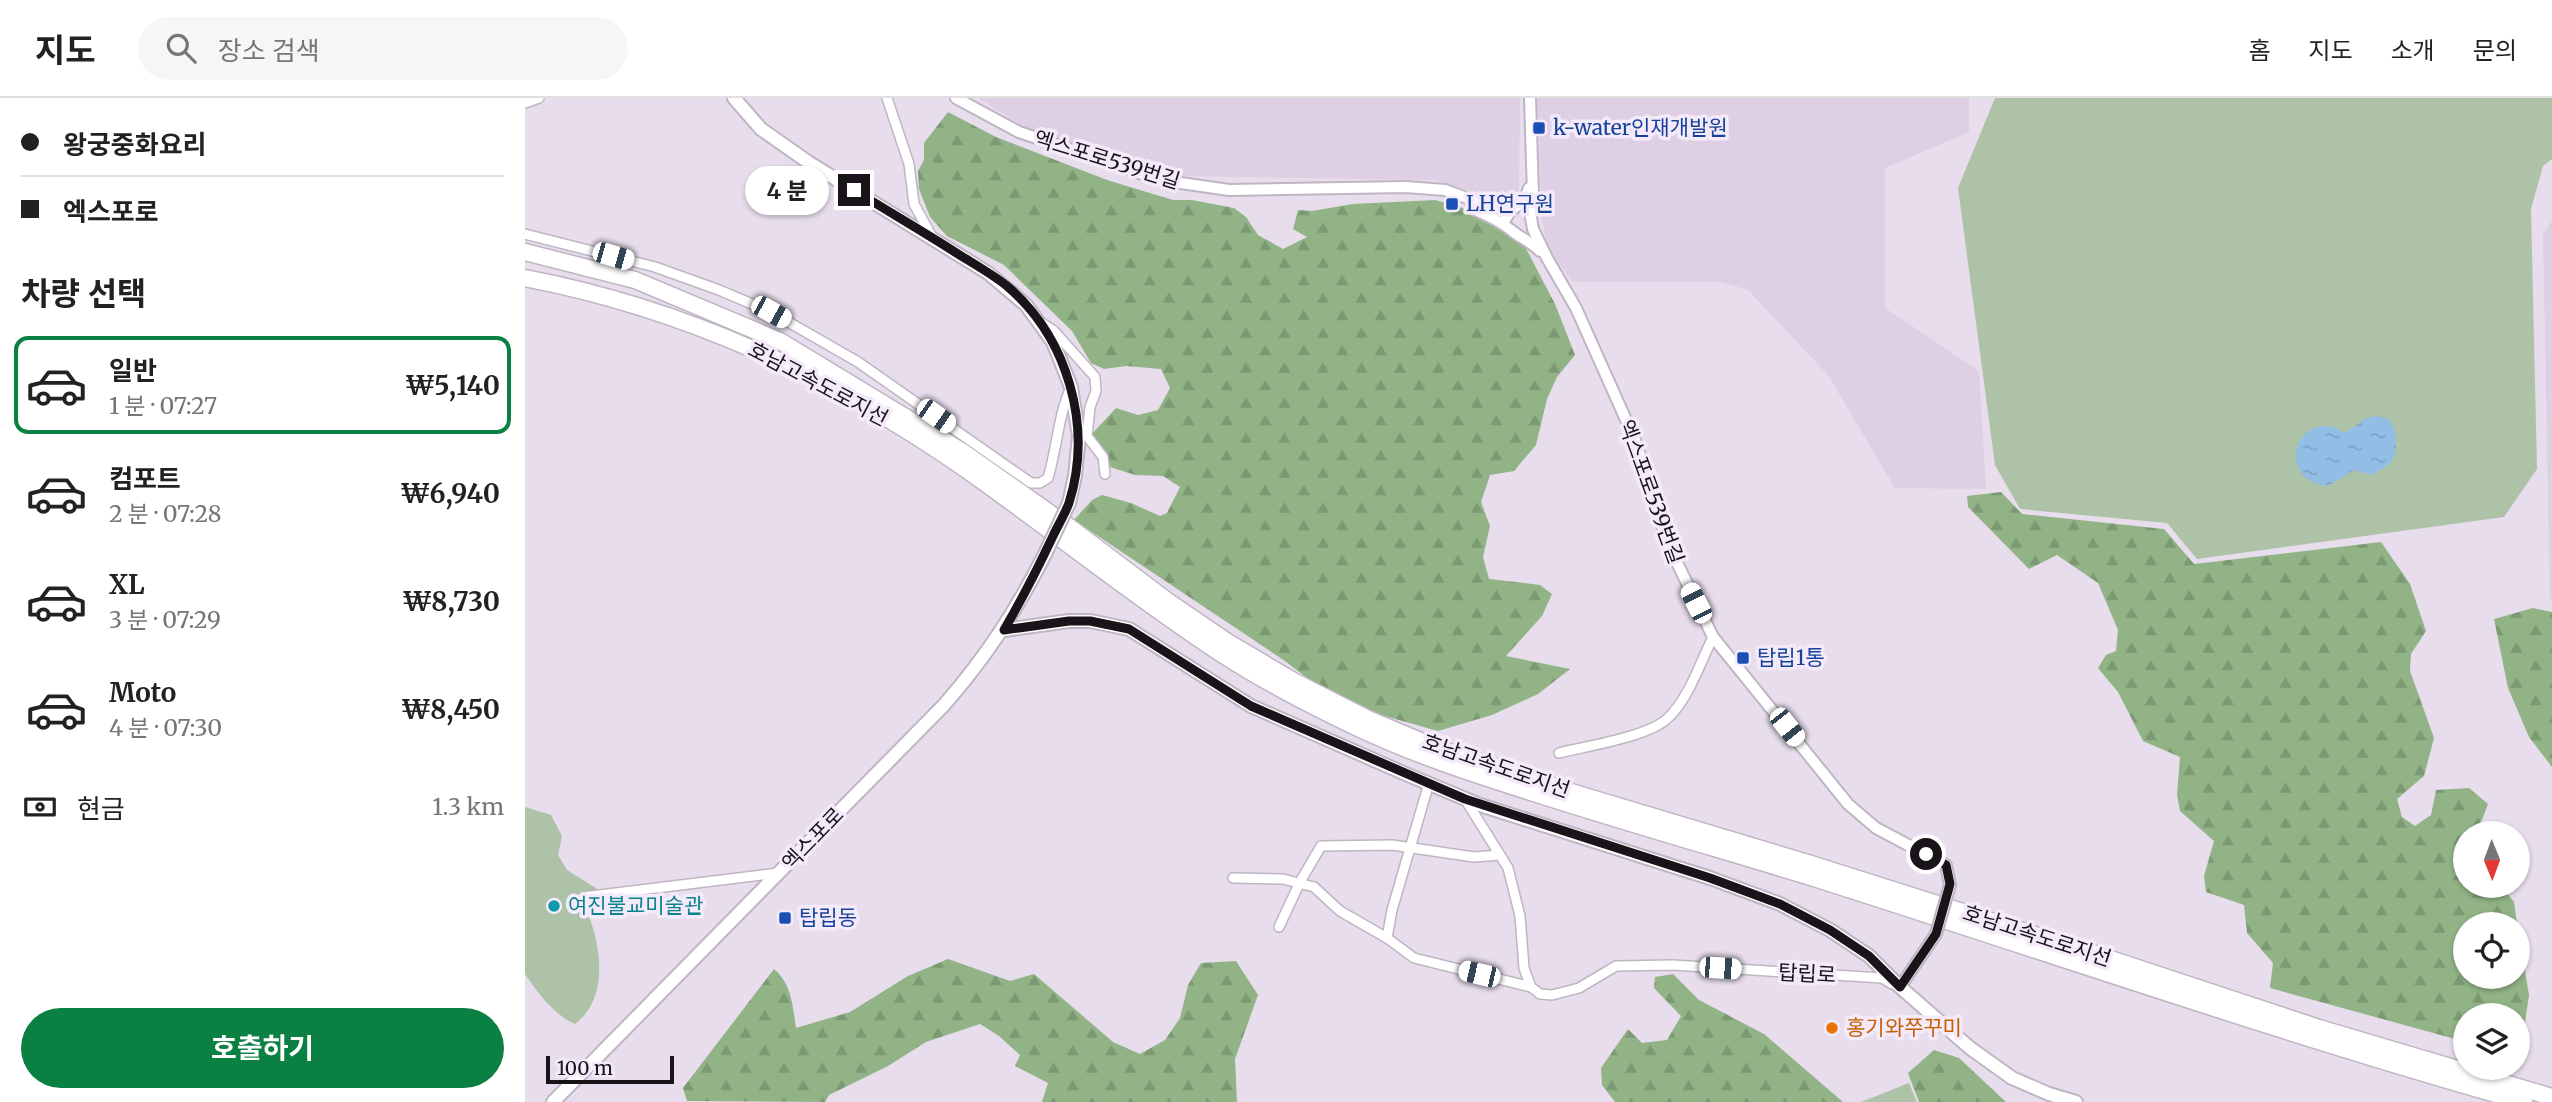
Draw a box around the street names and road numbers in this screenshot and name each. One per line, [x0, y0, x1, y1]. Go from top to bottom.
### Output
street label: 엑스포로539번길 [1031, 124, 1183, 195]
street label: 호남고속도로지선 [744, 335, 893, 432]
street label: 엑스포로539번길 [1613, 416, 1690, 568]
street label: 호남고속도로지선 [1419, 728, 1574, 803]
street label: 엑스포로 [776, 801, 849, 876]
street label: 호남고속도로지선 [1959, 899, 2115, 972]
street label: 탑립로 [1777, 959, 1837, 988]

